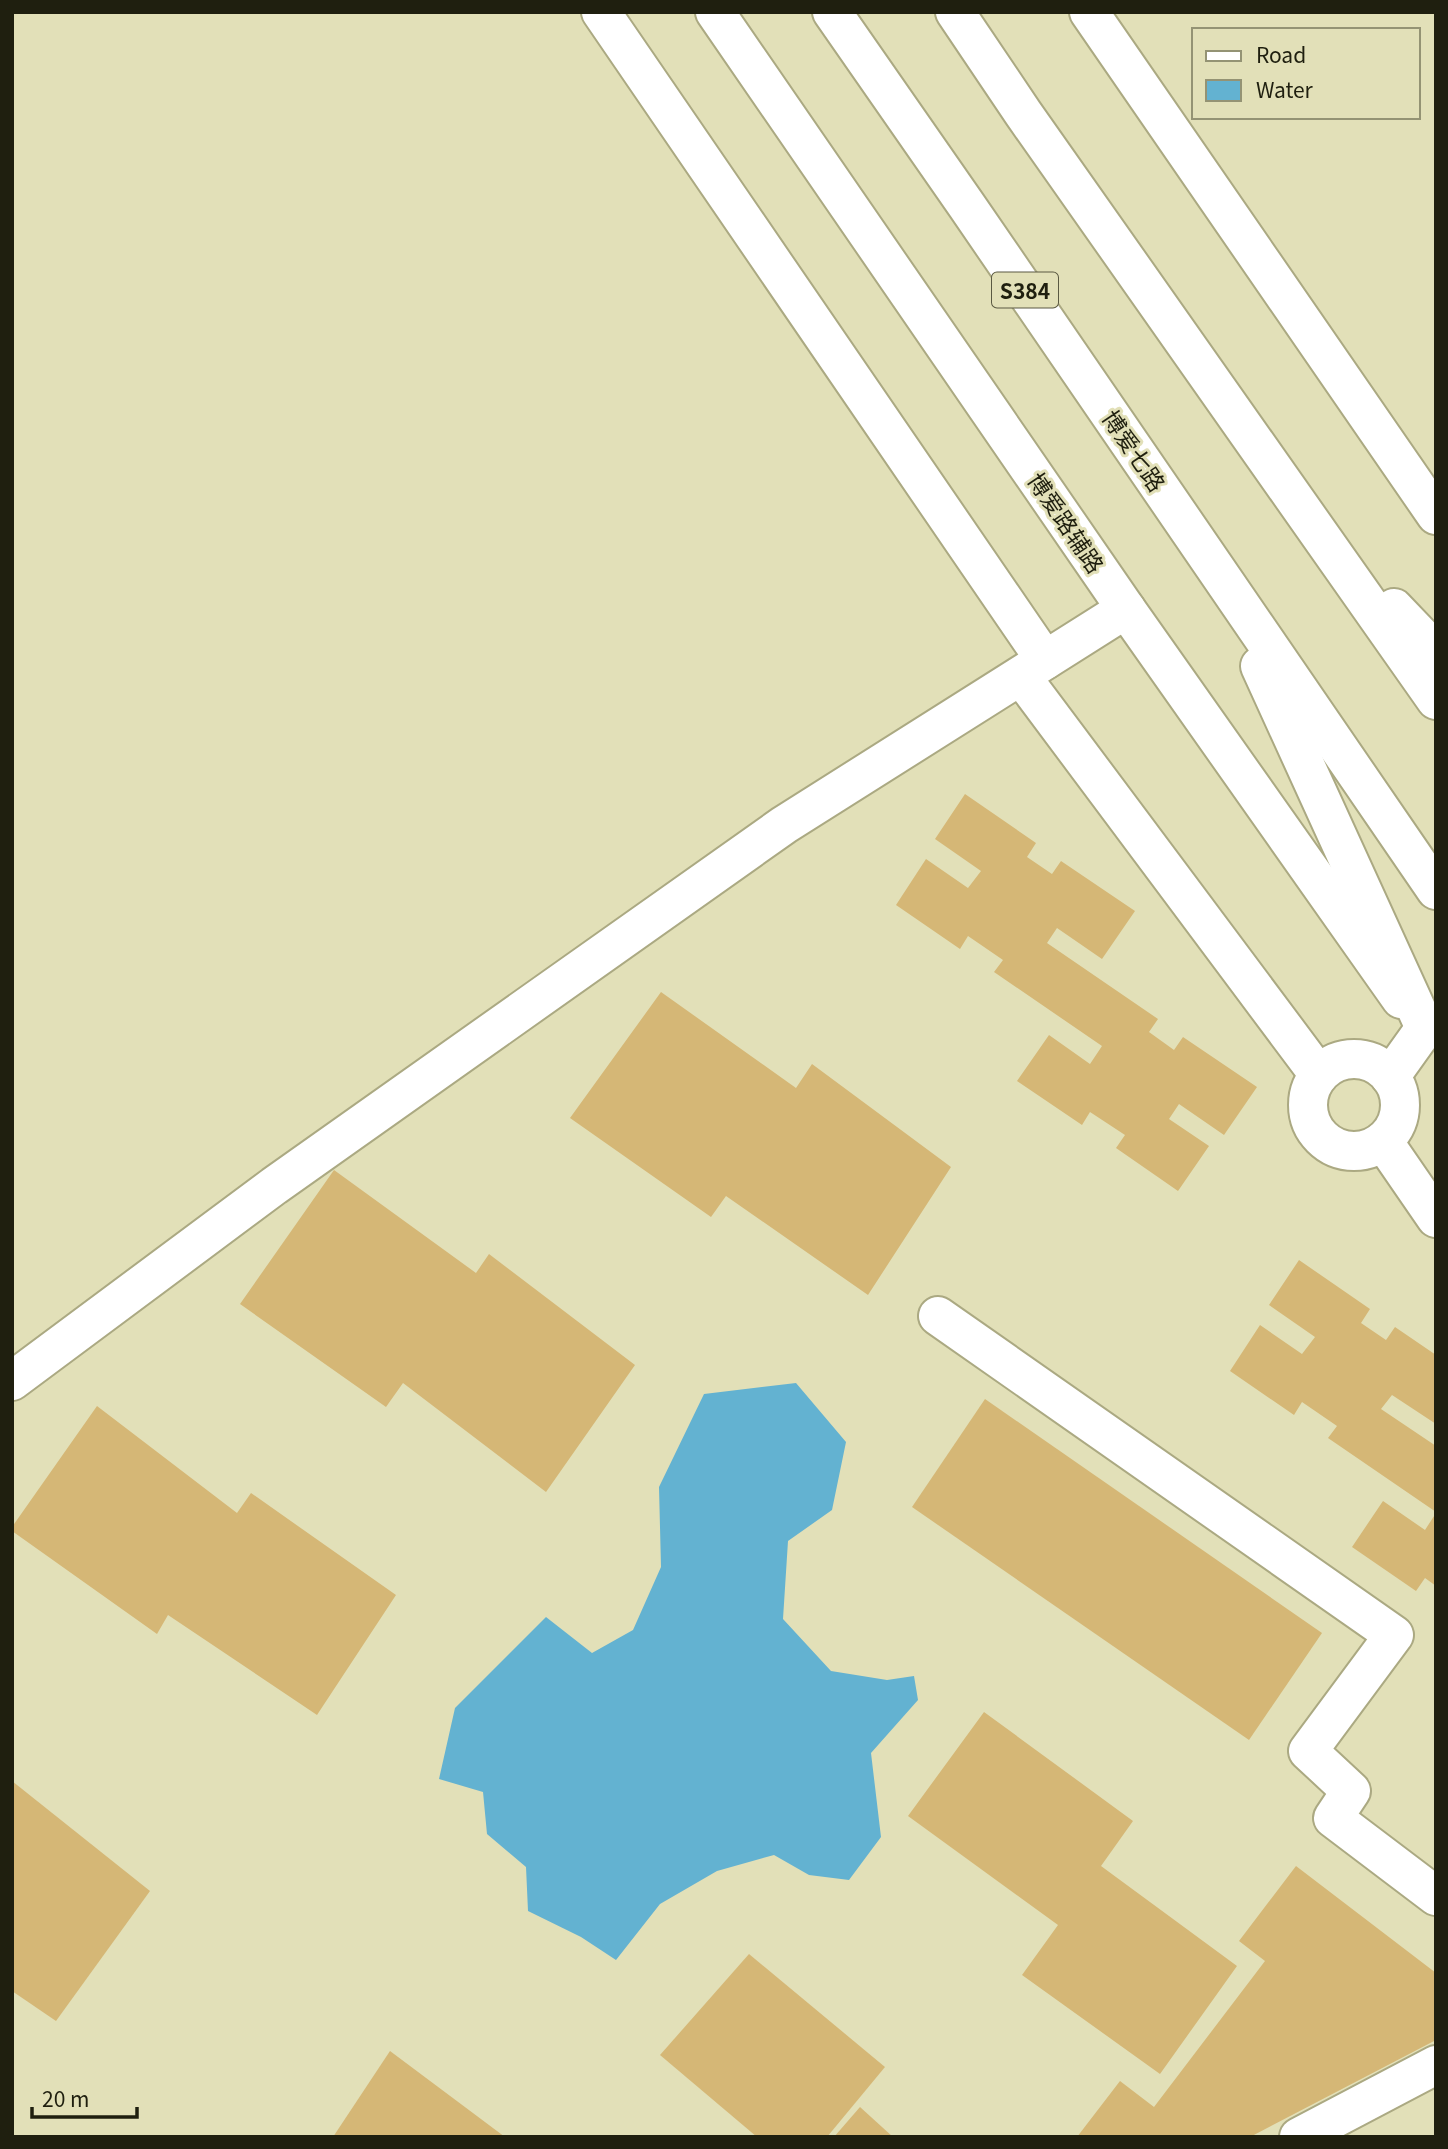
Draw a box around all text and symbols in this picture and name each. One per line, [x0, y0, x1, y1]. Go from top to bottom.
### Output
legend [1192, 28, 1420, 119]
text: Road [1256, 39, 1306, 69]
text: Water [1256, 74, 1314, 104]
road number: S384 [992, 272, 1058, 308]
street label: 博爱七路 [1095, 402, 1175, 498]
street label: 博爱路辅路 [1021, 465, 1113, 579]
scale bar [32, 2076, 136, 2120]
text: 20 m [42, 2083, 89, 2113]

